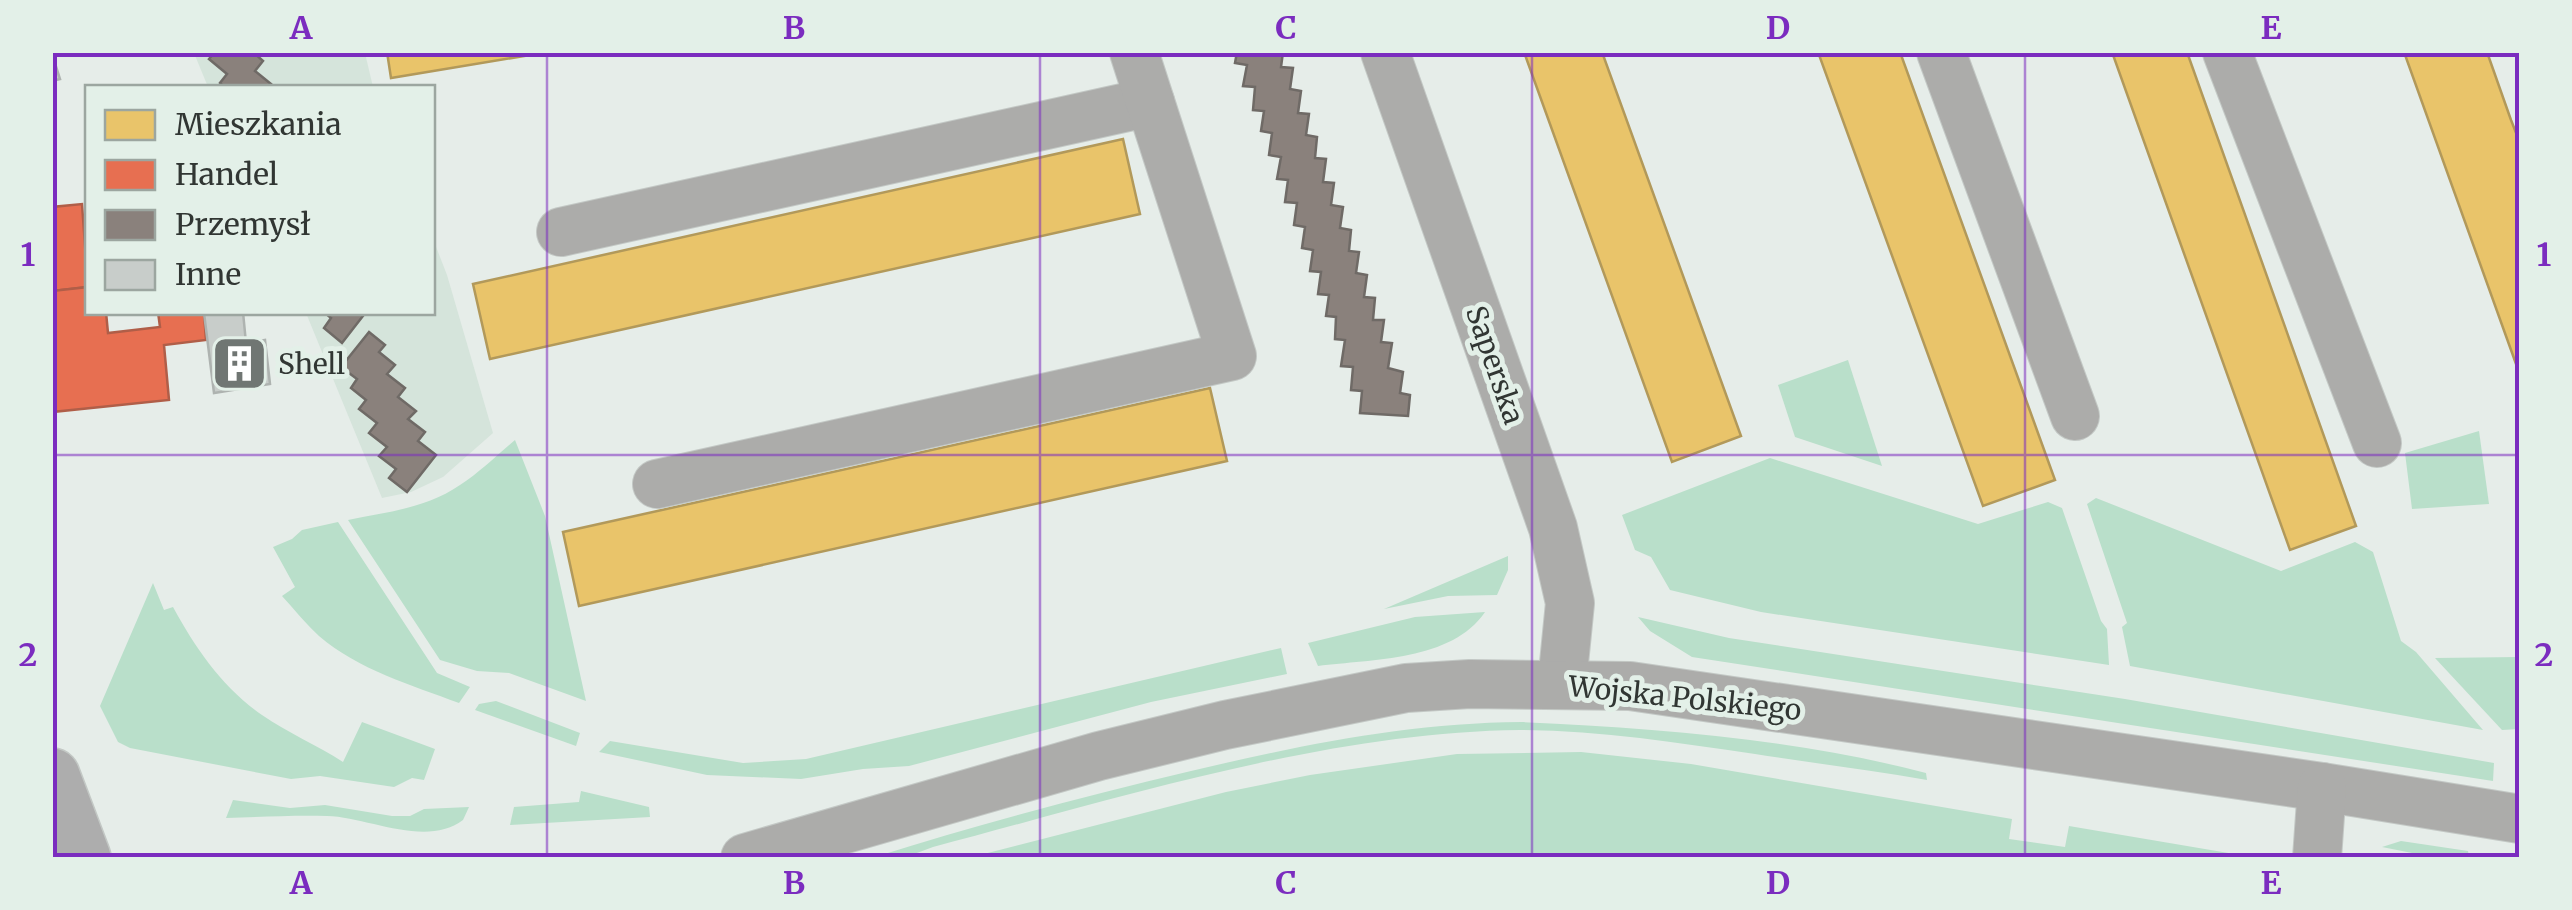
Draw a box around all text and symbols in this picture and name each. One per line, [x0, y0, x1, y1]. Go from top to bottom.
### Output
text: A [289, 8, 314, 48]
text: B [783, 8, 805, 48]
text: C [1275, 8, 1297, 48]
text: D [1766, 8, 1790, 48]
text: E [2261, 8, 2282, 48]
legend [85, 85, 435, 315]
text: Mieszkania [175, 105, 342, 143]
text: Handel [175, 155, 278, 193]
text: Przemysł [175, 205, 311, 243]
text: 1 [21, 235, 36, 275]
text: 1 [2537, 235, 2552, 275]
text: Inne [175, 255, 241, 293]
street label: Saperska [1458, 301, 1532, 429]
building icon: Shell [209, 334, 269, 394]
place label: Shell [278, 346, 345, 382]
text: 2 [19, 635, 37, 675]
text: 2 [2535, 635, 2553, 675]
street label: Wojska Polskiego [1566, 668, 1803, 728]
text: A [289, 863, 314, 903]
text: B [783, 863, 805, 903]
text: C [1275, 863, 1297, 903]
text: D [1766, 863, 1790, 903]
text: E [2261, 863, 2282, 903]

